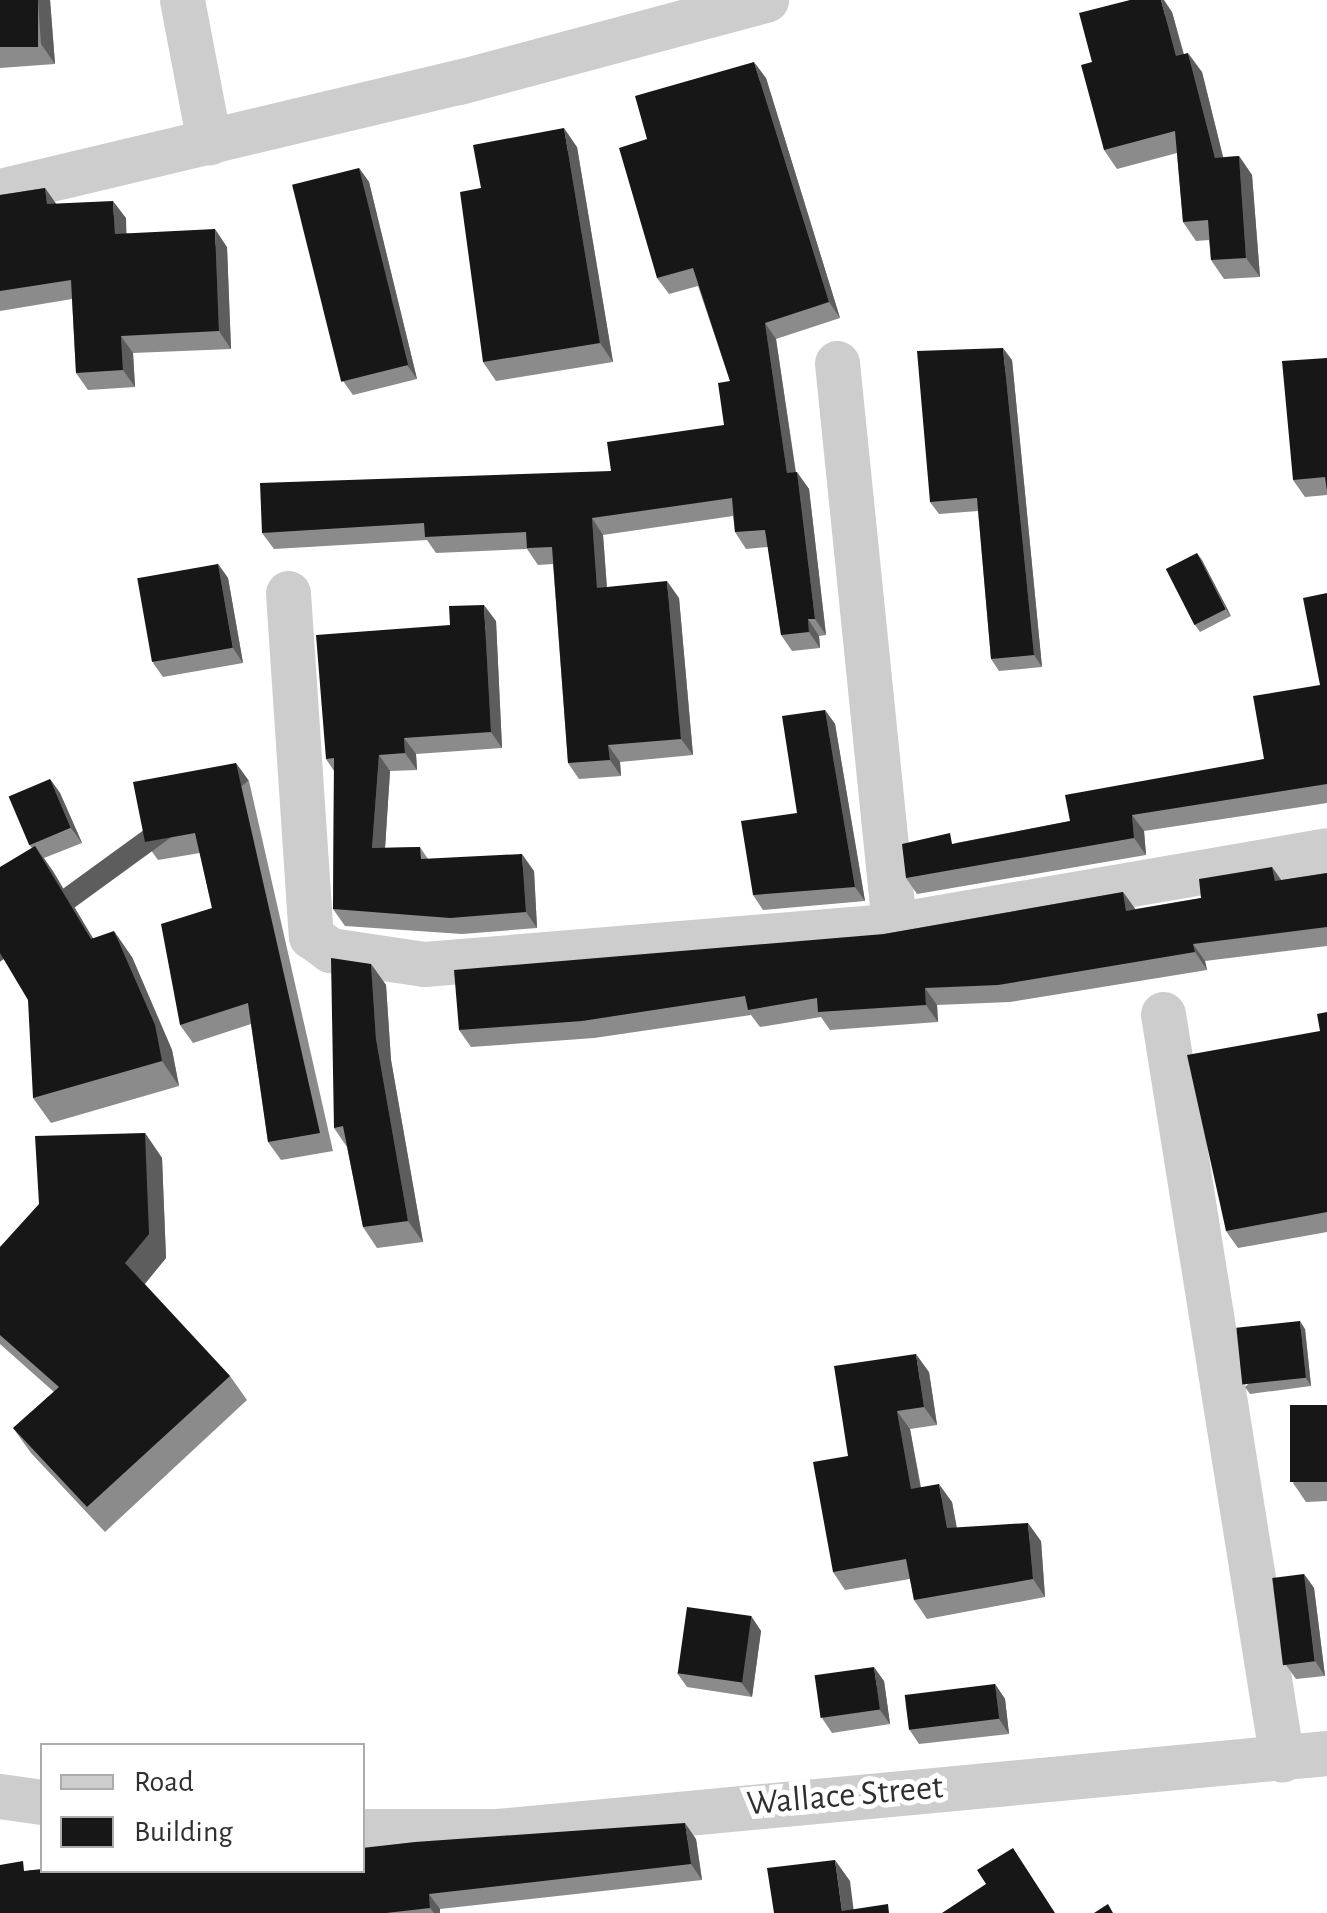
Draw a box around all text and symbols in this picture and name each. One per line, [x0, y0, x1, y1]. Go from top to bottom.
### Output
legend [40, 1743, 365, 1873]
text: Road [134, 1767, 194, 1797]
street label: Wallace Street [745, 1767, 945, 1825]
text: Building [134, 1817, 233, 1847]

